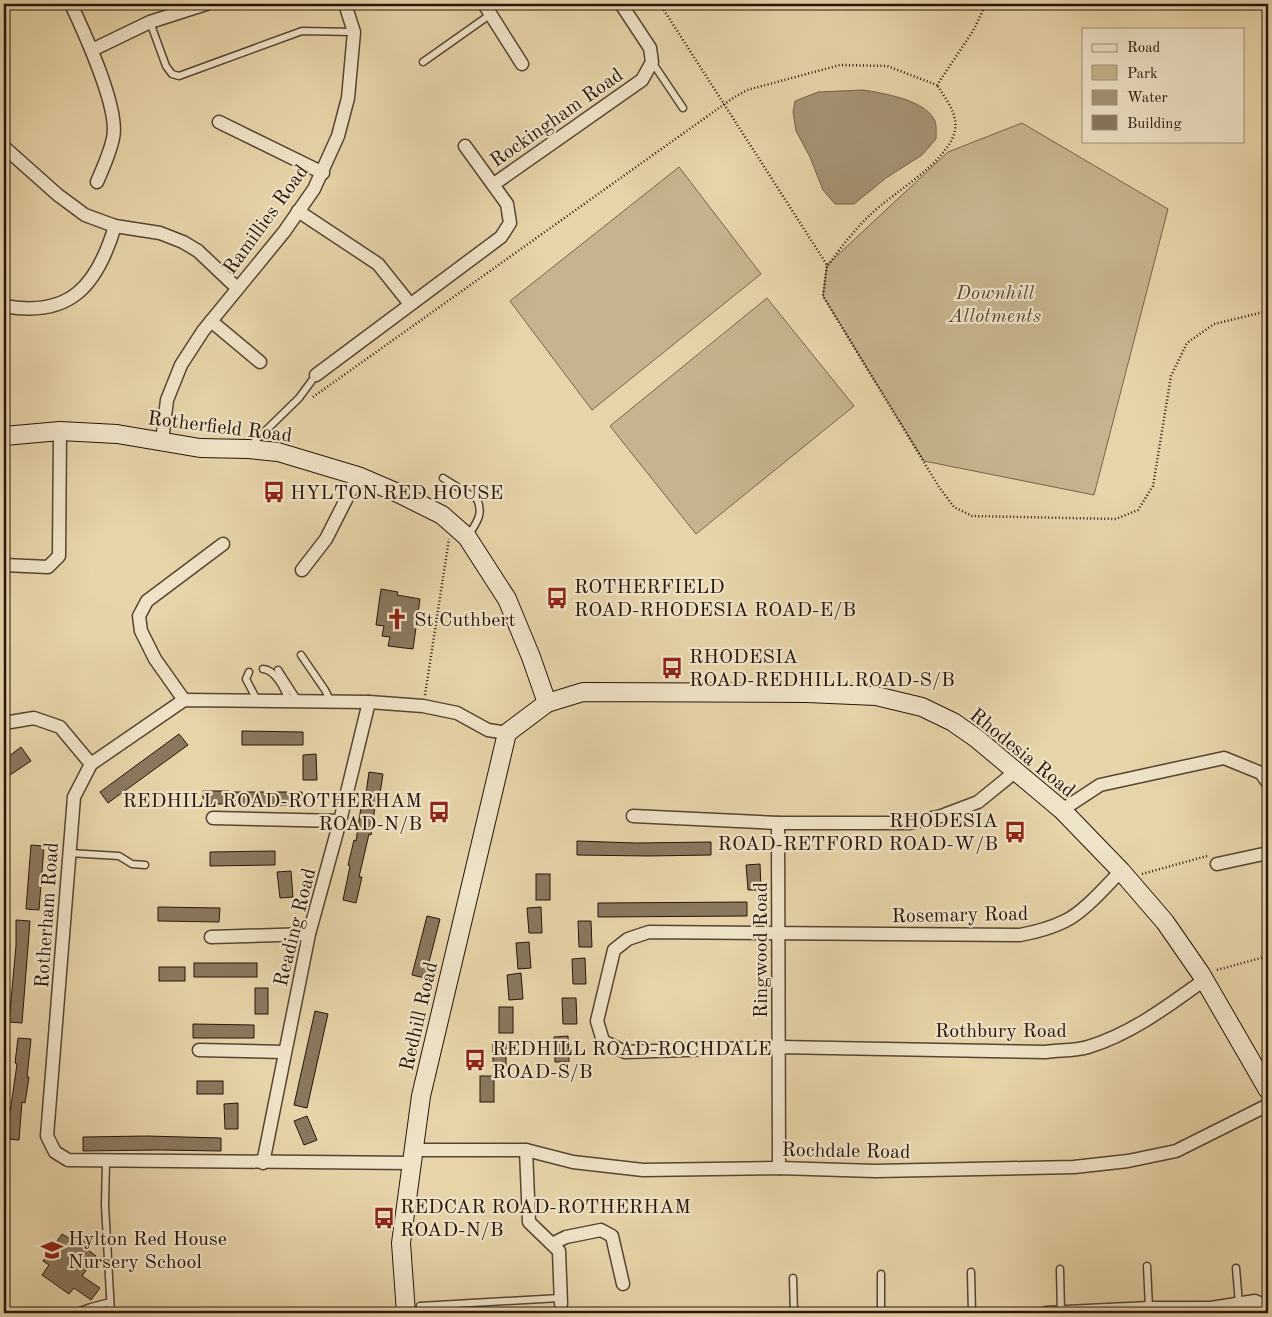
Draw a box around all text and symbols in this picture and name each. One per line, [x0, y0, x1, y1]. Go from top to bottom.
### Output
legend [1082, 28, 1244, 142]
text: Road [1127, 41, 1161, 56]
street label: Rockingham Road [487, 65, 627, 172]
text: Park [1127, 67, 1158, 82]
text: Water [1127, 91, 1168, 106]
text: Building [1127, 117, 1182, 132]
street label: Ramillies Road [220, 162, 313, 279]
park label: Downhill Allotments [948, 284, 1041, 327]
street label: Rotherfield Road [146, 409, 293, 447]
bus stop icon: HYLTON RED HOUSE [261, 479, 287, 505]
place label: HYLTON RED HOUSE [290, 484, 503, 504]
place label: ROTHERFIELD ROAD-RHODESIA ROAD-E/B [574, 578, 856, 621]
bus stop icon: ROTHERFIELD ROAD-RHODESIA ROAD-E/B [544, 585, 570, 611]
church icon: St Cuthbert [384, 606, 410, 632]
place label: St Cuthbert [414, 611, 516, 631]
place label: RHODESIA ROAD-REDHILL ROAD-S/B [689, 648, 955, 691]
bus stop icon: RHODESIA ROAD-REDHILL ROAD-S/B [659, 655, 685, 681]
street label: Rhodesia Road [965, 705, 1078, 802]
place label: REDHILL ROAD-ROTHERHAM ROAD-N/B [123, 792, 422, 835]
bus stop icon: REDHILL ROAD-ROTHERHAM ROAD-N/B [426, 799, 452, 825]
place label: RHODESIA ROAD-RETFORD ROAD-W/B [718, 812, 998, 855]
bus stop icon: RHODESIA ROAD-RETFORD ROAD-W/B [1002, 819, 1028, 845]
street label: Rotherham Road [33, 841, 63, 989]
street label: Reading Road [272, 866, 320, 989]
street label: Ringwood Road [752, 882, 772, 1018]
street label: Rosemary Road [891, 905, 1029, 927]
street label: Redhill Road [398, 960, 442, 1073]
street label: Rothbury Road [935, 1022, 1067, 1042]
place label: REDHILL ROAD-ROCHDALE ROAD-S/B [492, 1040, 771, 1083]
bus stop icon: REDHILL ROAD-ROCHDALE ROAD-S/B [462, 1047, 488, 1073]
street label: Rochdale Road [781, 1141, 911, 1163]
place label: REDCAR ROAD-ROTHERHAM ROAD-N/B [400, 1198, 691, 1241]
bus stop icon: REDCAR ROAD-ROTHERHAM ROAD-N/B [371, 1205, 397, 1231]
place label: Hylton Red House Nursery School [68, 1230, 227, 1273]
school or university icon: Hylton Red House Nursery School [39, 1237, 65, 1263]

